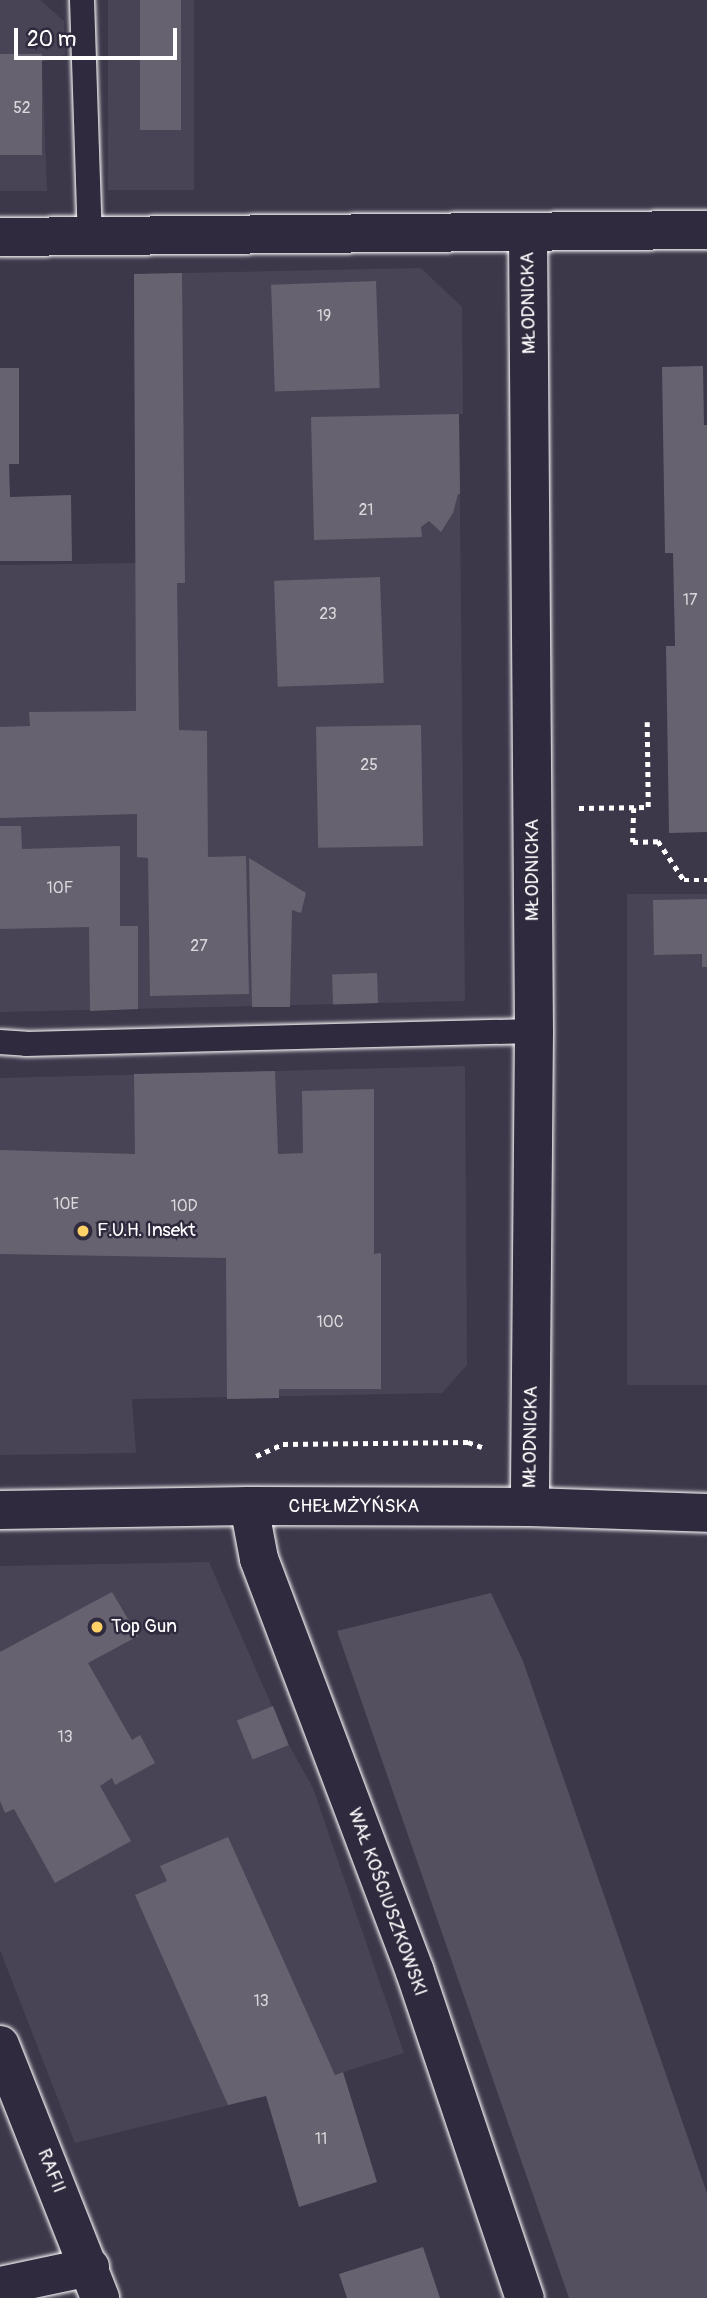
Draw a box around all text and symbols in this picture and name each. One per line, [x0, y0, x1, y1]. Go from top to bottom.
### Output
scale bar [18, 14, 180, 58]
text: 20 m [27, 26, 76, 53]
house number: 52 [13, 98, 31, 118]
street label: MŁODNICKA [517, 252, 541, 354]
house number: 19 [317, 306, 331, 326]
house number: 21 [358, 500, 374, 520]
house number: 17 [683, 590, 697, 610]
house number: 23 [319, 604, 337, 624]
house number: 25 [360, 755, 378, 775]
street label: MŁODNICKA [522, 819, 544, 921]
house number: 10F [47, 878, 73, 898]
house number: 27 [190, 936, 208, 956]
house number: 10E [53, 1194, 79, 1214]
house number: 10D [170, 1196, 198, 1216]
place label: F.U.H. Insekt [97, 1220, 196, 1242]
marker: F.U.H. Insekt [75, 1223, 91, 1239]
house number: 10C [316, 1312, 344, 1332]
street label: MŁODNICKA [519, 1386, 543, 1488]
street label: CHEŁMŻYŃSKA [289, 1496, 419, 1518]
place label: Top Gun [111, 1616, 177, 1638]
marker: Top Gun [89, 1619, 105, 1635]
house number: 13 [57, 1727, 73, 1747]
street label: WAŁ KOŚCIUSZKOWSKI [342, 1805, 432, 1999]
house number: 13 [253, 1991, 269, 2011]
house number: 11 [315, 2129, 327, 2149]
street label: RAFII [32, 2146, 70, 2196]

